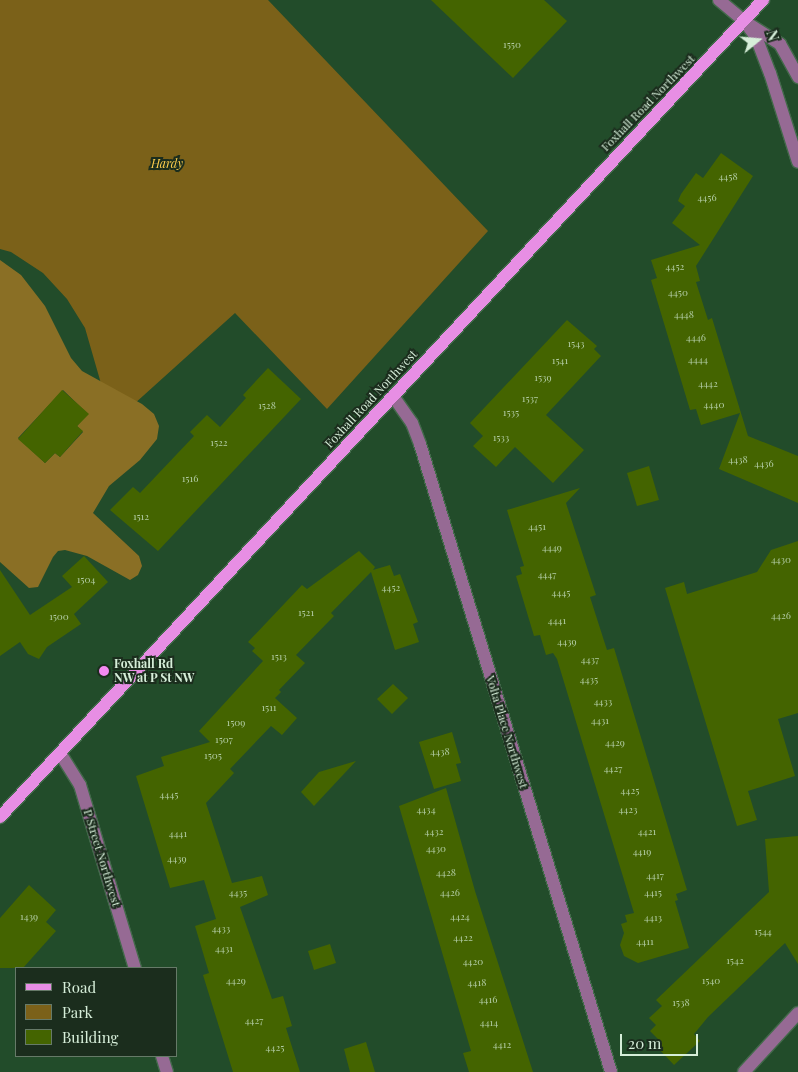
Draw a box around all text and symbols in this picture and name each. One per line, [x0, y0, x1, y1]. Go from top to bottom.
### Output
north arrow [733, 15, 783, 65]
text: N [762, 28, 783, 43]
house number: 1550 [503, 39, 521, 51]
street label: Foxhall Road Northwest [598, 52, 698, 154]
park label: Hardy [151, 157, 183, 171]
house number: 4458 [718, 171, 738, 183]
house number: 4456 [697, 192, 717, 204]
house number: 4452 [666, 261, 684, 273]
house number: 4450 [668, 287, 688, 299]
house number: 4448 [674, 309, 694, 321]
house number: 4446 [686, 332, 706, 344]
house number: 1543 [568, 338, 584, 350]
street label: Foxhall Road Northwest [322, 347, 420, 451]
house number: 4444 [688, 354, 708, 366]
house number: 1541 [552, 355, 568, 367]
house number: 1539 [534, 372, 552, 384]
house number: 4442 [698, 378, 718, 390]
house number: 1537 [522, 393, 538, 405]
house number: 4440 [704, 399, 724, 411]
house number: 1528 [258, 400, 276, 412]
house number: 1535 [503, 407, 519, 419]
house number: 1533 [493, 432, 509, 444]
house number: 1522 [210, 437, 228, 449]
house number: 4438 [728, 454, 748, 466]
house number: 4436 [754, 458, 774, 470]
house number: 1516 [182, 473, 198, 485]
house number: 1512 [133, 511, 149, 523]
house number: 4451 [528, 521, 546, 533]
house number: 4449 [542, 542, 562, 554]
house number: 4430 [771, 554, 791, 566]
house number: 4447 [538, 569, 556, 581]
house number: 1504 [77, 574, 95, 586]
house number: 4452 [382, 582, 400, 594]
house number: 4445 [552, 587, 570, 599]
house number: 1521 [298, 607, 314, 619]
house number: 4426 [771, 610, 791, 622]
house number: 1500 [49, 611, 69, 623]
house number: 4441 [548, 615, 566, 627]
house number: 4439 [557, 636, 577, 648]
house number: 1513 [271, 651, 287, 663]
house number: 4437 [581, 654, 599, 666]
place label: Foxhall Rd NW at P St NW [114, 657, 195, 685]
marker: Foxhall Rd NW at P St NW [98, 665, 110, 677]
street label: Volta Place Northwest [483, 674, 531, 790]
house number: 4435 [580, 674, 598, 686]
house number: 4433 [594, 696, 612, 708]
house number: 1511 [261, 702, 277, 714]
house number: 4431 [591, 715, 609, 727]
house number: 1509 [227, 717, 245, 729]
house number: 1507 [215, 734, 233, 746]
house number: 4429 [605, 737, 625, 749]
house number: 4438 [430, 746, 450, 758]
house number: 1505 [204, 750, 222, 762]
house number: 4427 [604, 763, 622, 775]
house number: 4425 [621, 785, 639, 797]
house number: 4445 [160, 789, 178, 801]
house number: 4434 [416, 804, 436, 816]
house number: 4423 [618, 804, 638, 816]
street label: P Street Northwest [80, 807, 124, 909]
house number: 4432 [425, 826, 443, 838]
house number: 4421 [638, 826, 656, 838]
house number: 4441 [169, 828, 187, 840]
house number: 4430 [426, 843, 446, 855]
house number: 4419 [633, 846, 651, 858]
house number: 4439 [167, 853, 187, 865]
house number: 4428 [436, 867, 456, 879]
house number: 4417 [646, 870, 664, 882]
house number: 4435 [229, 887, 247, 899]
house number: 4426 [440, 887, 460, 899]
house number: 4415 [644, 887, 662, 899]
house number: 1439 [20, 911, 38, 923]
house number: 4424 [450, 911, 470, 923]
house number: 4413 [644, 912, 662, 924]
house number: 4433 [212, 923, 230, 935]
house number: 1544 [754, 926, 772, 938]
house number: 4422 [453, 932, 473, 944]
house number: 4411 [636, 936, 654, 948]
house number: 4431 [215, 943, 233, 955]
house number: 1542 [726, 955, 744, 967]
house number: 4420 [463, 956, 483, 968]
legend [15, 967, 178, 1057]
house number: 4429 [226, 975, 246, 987]
house number: 1540 [702, 975, 720, 987]
text: Road [62, 977, 96, 997]
house number: 4418 [468, 977, 486, 989]
house number: 4416 [479, 994, 497, 1006]
house number: 1538 [672, 997, 690, 1009]
text: Park [62, 1002, 93, 1022]
house number: 4427 [245, 1015, 263, 1027]
house number: 4414 [480, 1017, 498, 1029]
scale bar [623, 1024, 700, 1056]
text: Building [62, 1027, 118, 1047]
text: 20 m [628, 1033, 661, 1053]
house number: 4412 [493, 1039, 511, 1051]
house number: 4425 [266, 1042, 284, 1054]

